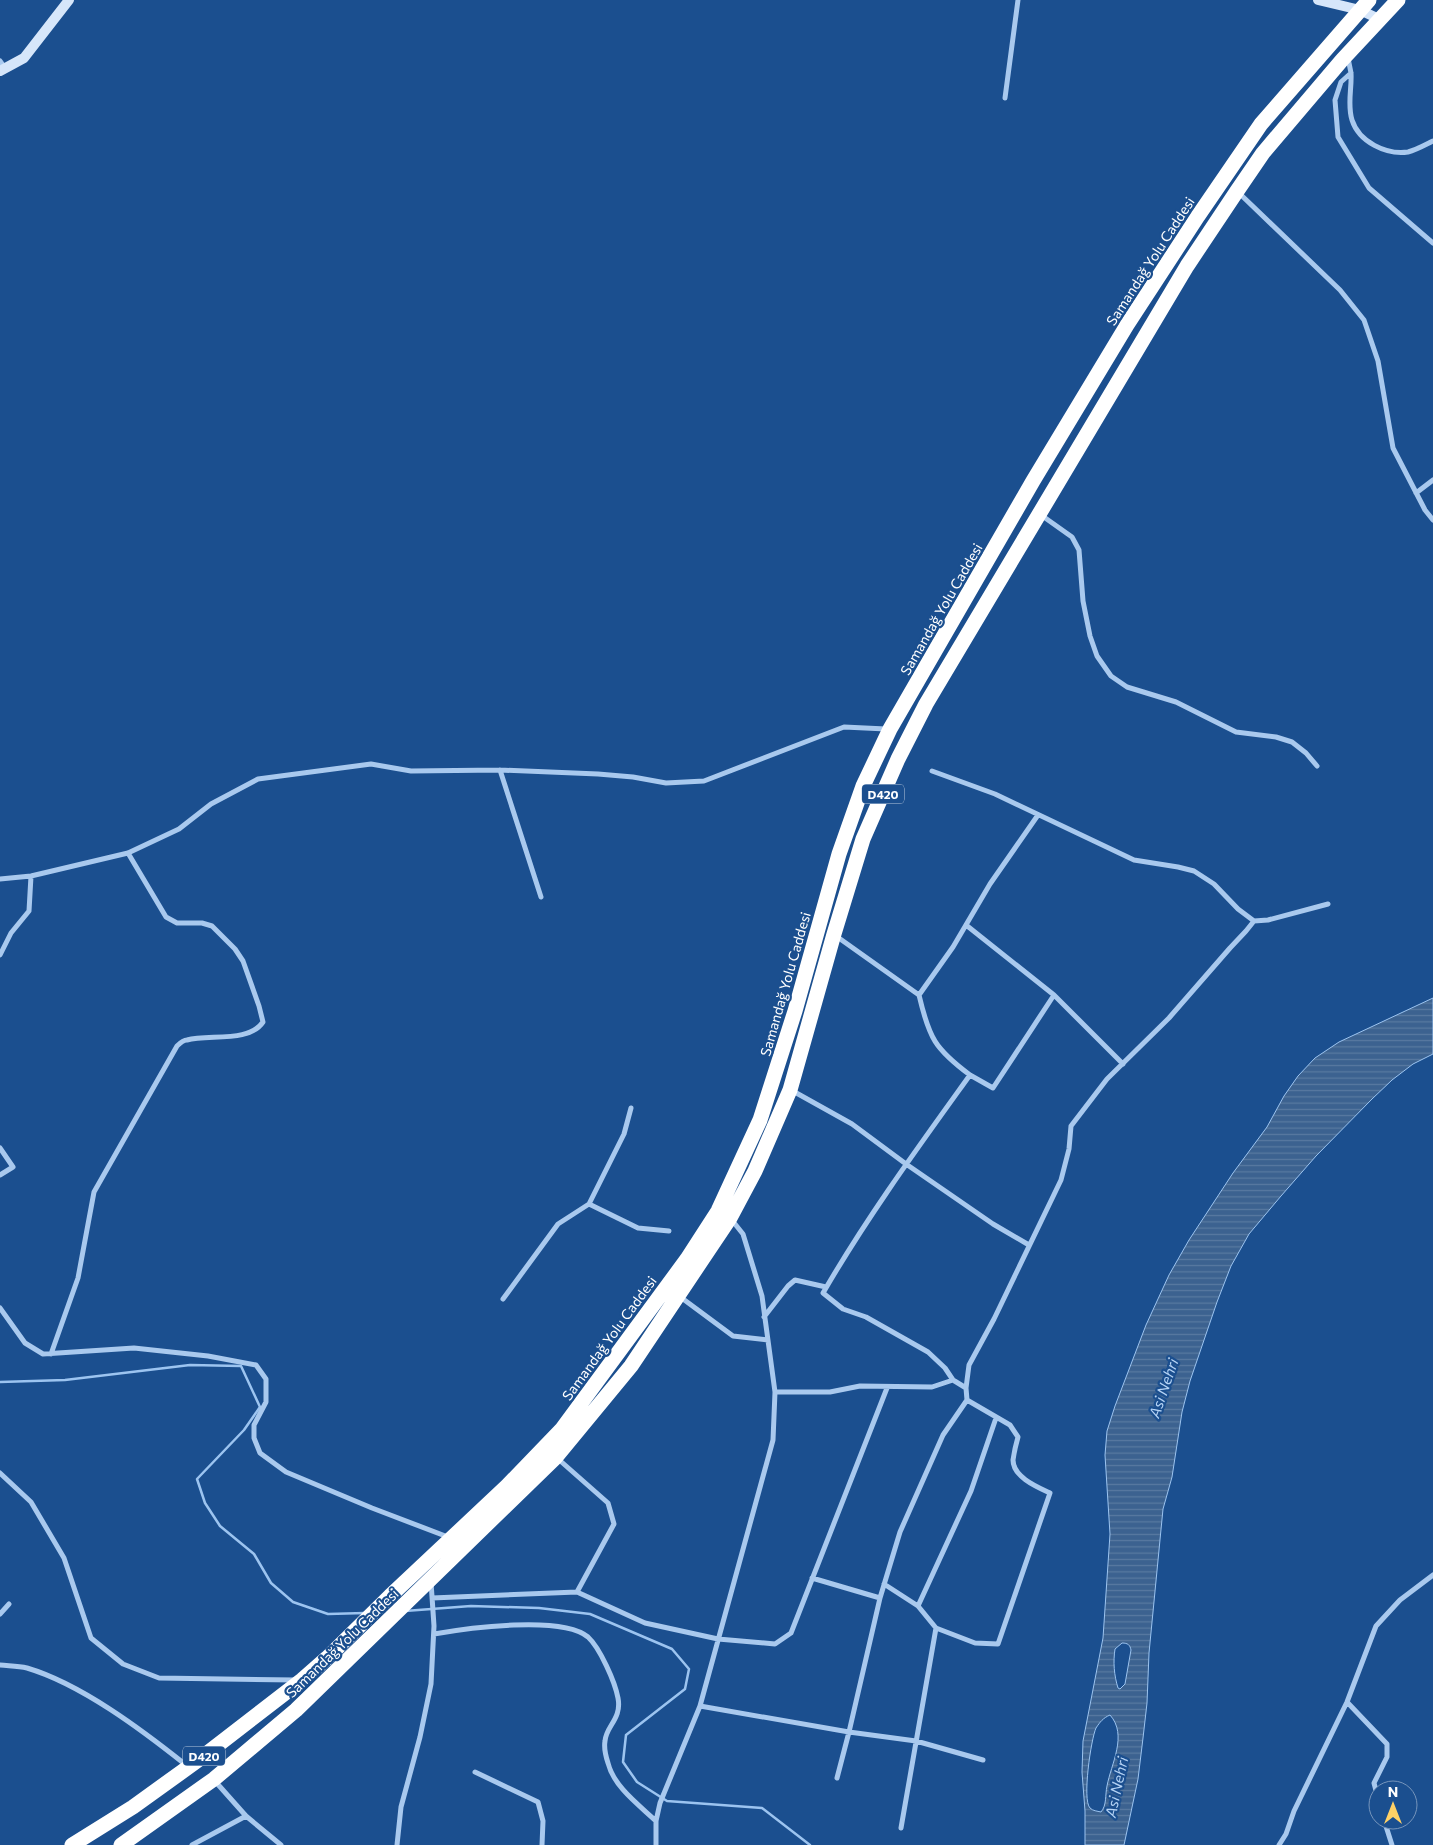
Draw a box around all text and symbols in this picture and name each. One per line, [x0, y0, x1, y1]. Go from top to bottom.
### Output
street label: Samandağ Yolu Caddesi [1102, 194, 1198, 328]
street label: Samandağ Yolu Caddesi [896, 540, 986, 678]
road number: D420 [862, 784, 904, 804]
street label: Samandağ Yolu Caddesi [756, 910, 814, 1058]
street label: Samandağ Yolu Caddesi [558, 1273, 660, 1403]
water label: Asi Nehri [1144, 1355, 1182, 1421]
street label: Samandağ Yolu Caddesi [282, 1585, 402, 1701]
road number: D420 [183, 1746, 225, 1765]
water label: Asi Nehri [1101, 1754, 1131, 1820]
north arrow [1368, 1780, 1418, 1830]
text: N [1388, 1783, 1398, 1800]

